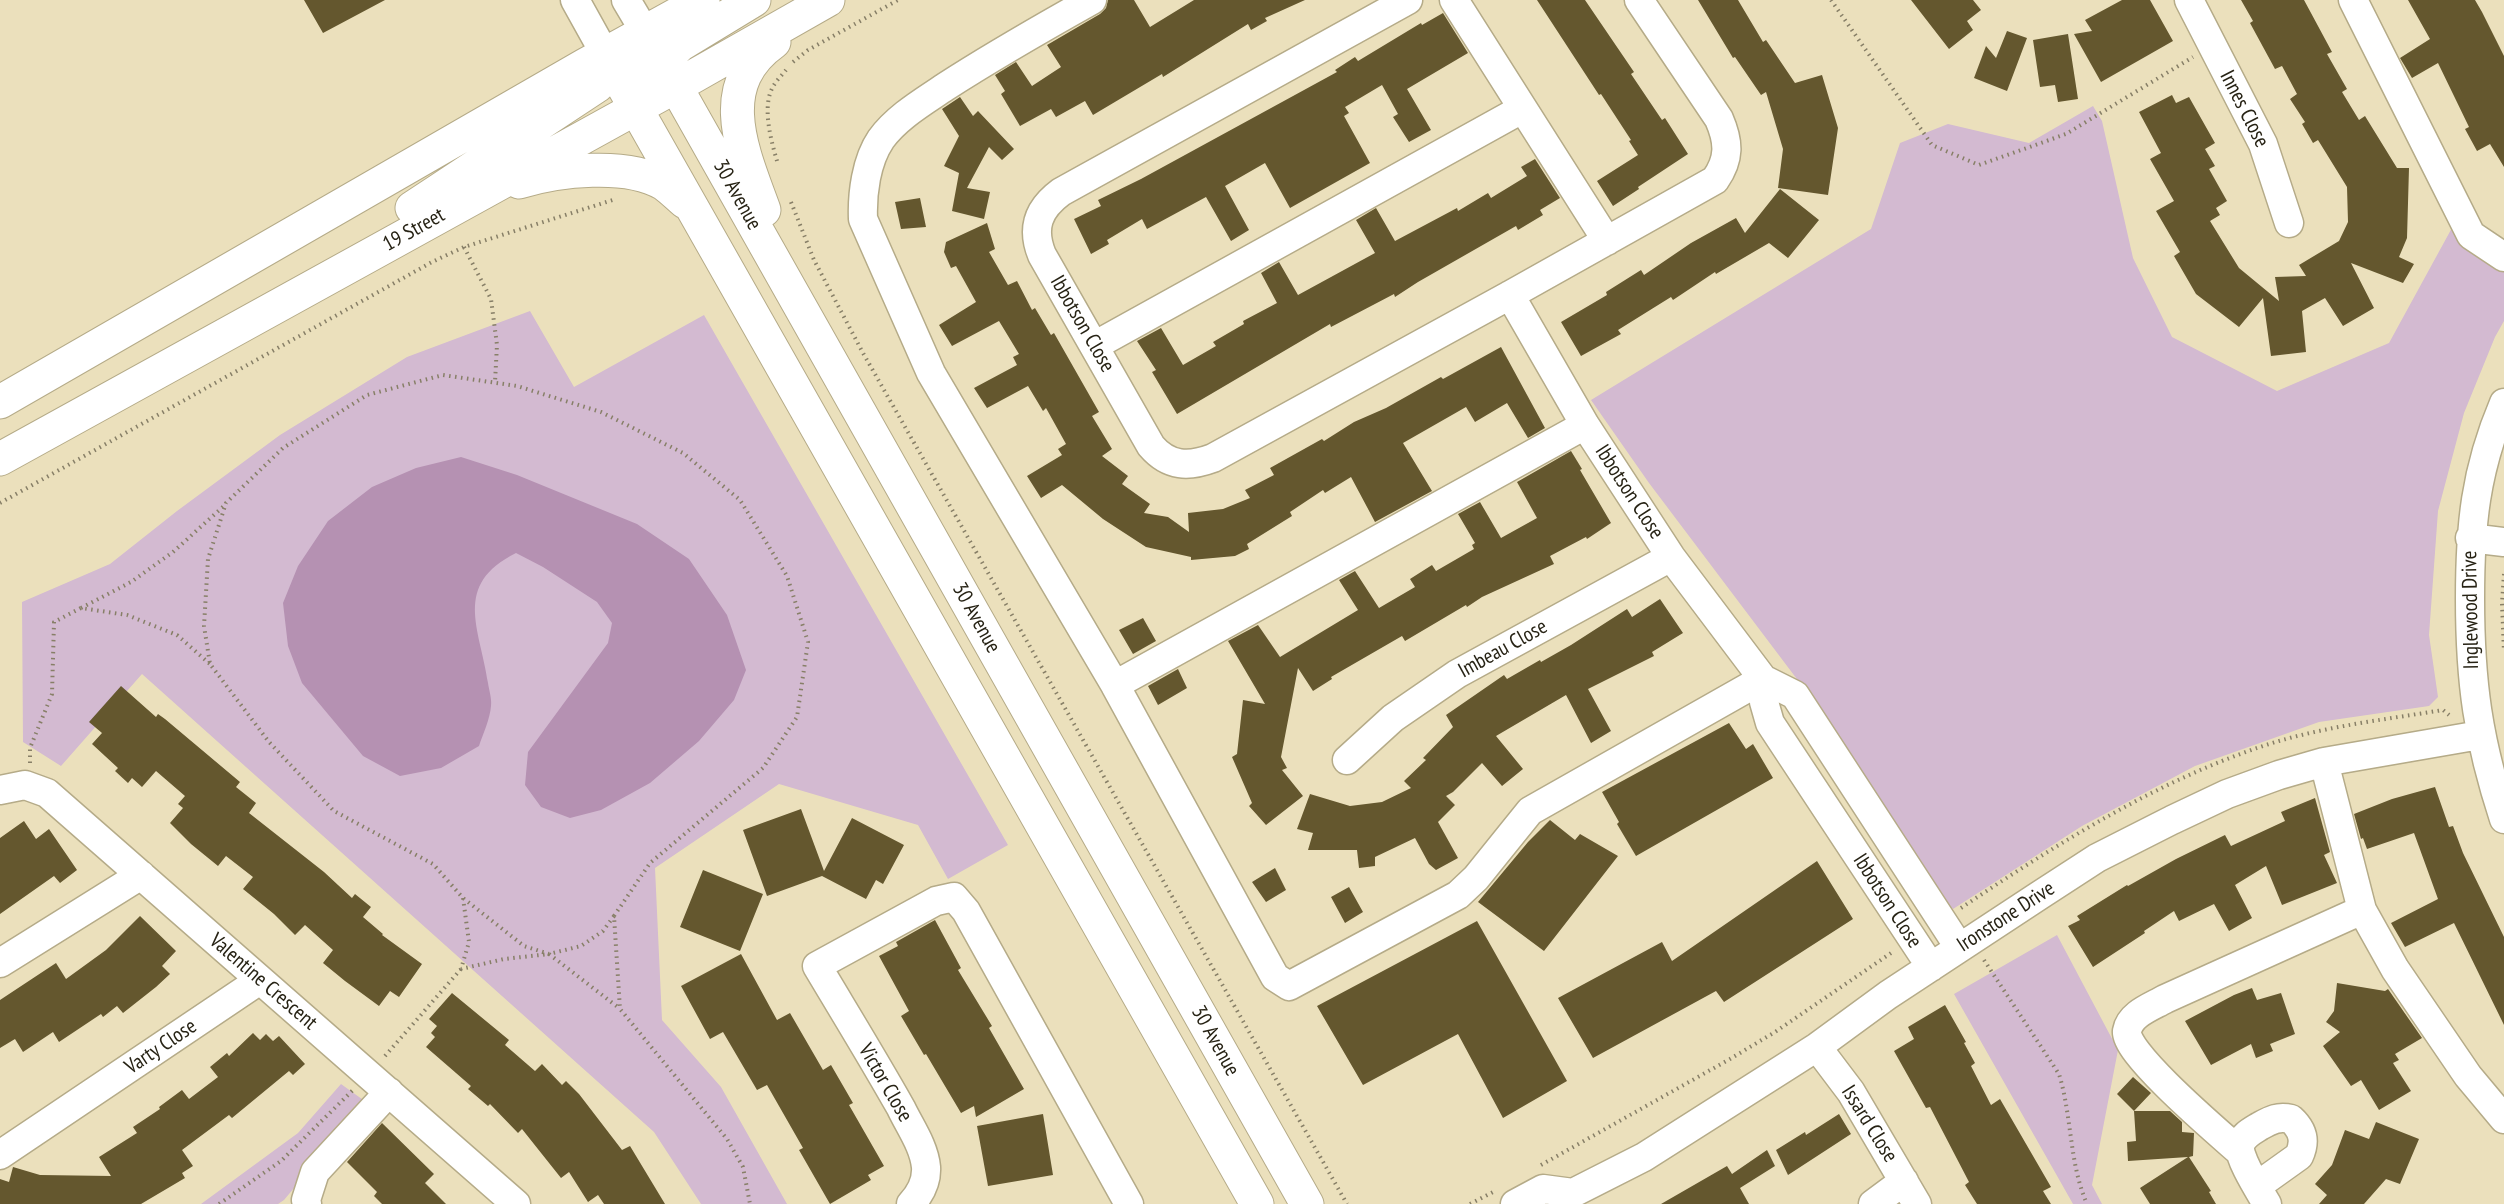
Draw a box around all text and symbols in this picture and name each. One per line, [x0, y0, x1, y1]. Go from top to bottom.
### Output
street label: Innes Close [2214, 66, 2274, 152]
street label: 30 Avenue [707, 155, 767, 235]
street label: 19 Street [379, 203, 449, 257]
street label: Ibbotson Close [1044, 271, 1120, 377]
street label: Ibbotson Close [1589, 440, 1669, 544]
street label: Inglewood Drive [2457, 550, 2485, 670]
street label: 30 Avenue [946, 578, 1006, 658]
street label: Imbeau Close [1454, 614, 1552, 684]
street label: Ibbotson Close [1847, 849, 1927, 953]
street label: Ironstone Drive [1953, 876, 2059, 958]
street label: Valentine Crescent [204, 928, 322, 1036]
street label: 30 Avenue [1185, 1001, 1245, 1081]
street label: Varty Close [120, 1014, 202, 1080]
street label: Victor Close [853, 1039, 917, 1127]
street label: Issard Close [1835, 1081, 1903, 1167]

